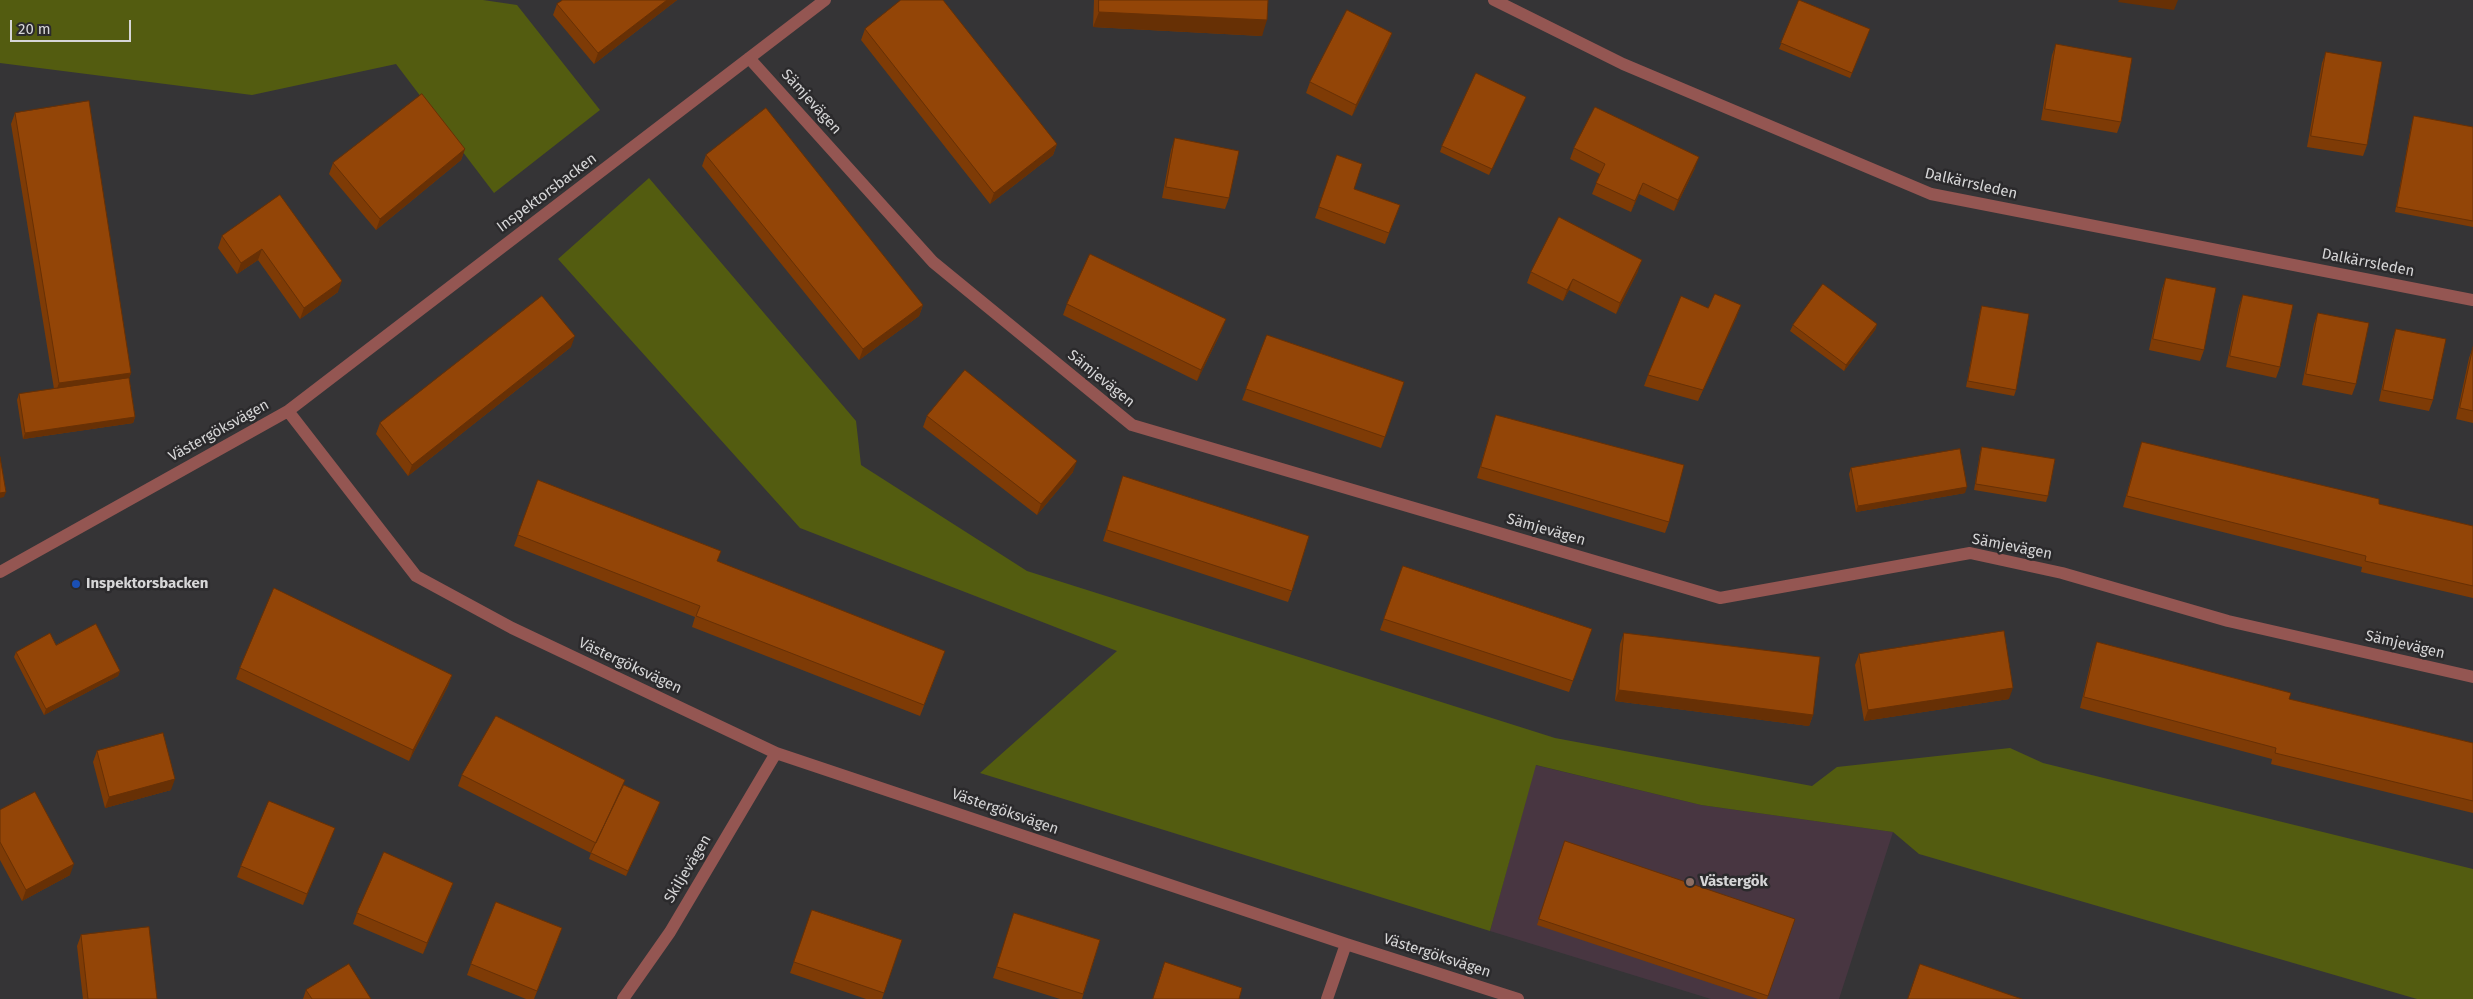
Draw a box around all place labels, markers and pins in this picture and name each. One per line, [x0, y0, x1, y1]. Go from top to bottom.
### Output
place label: Inspektorsbacken [86, 575, 208, 593]
marker: Inspektorsbacken [70, 578, 82, 590]
place label: Västergök [1700, 873, 1768, 891]
marker: Västergök [1684, 876, 1696, 888]

